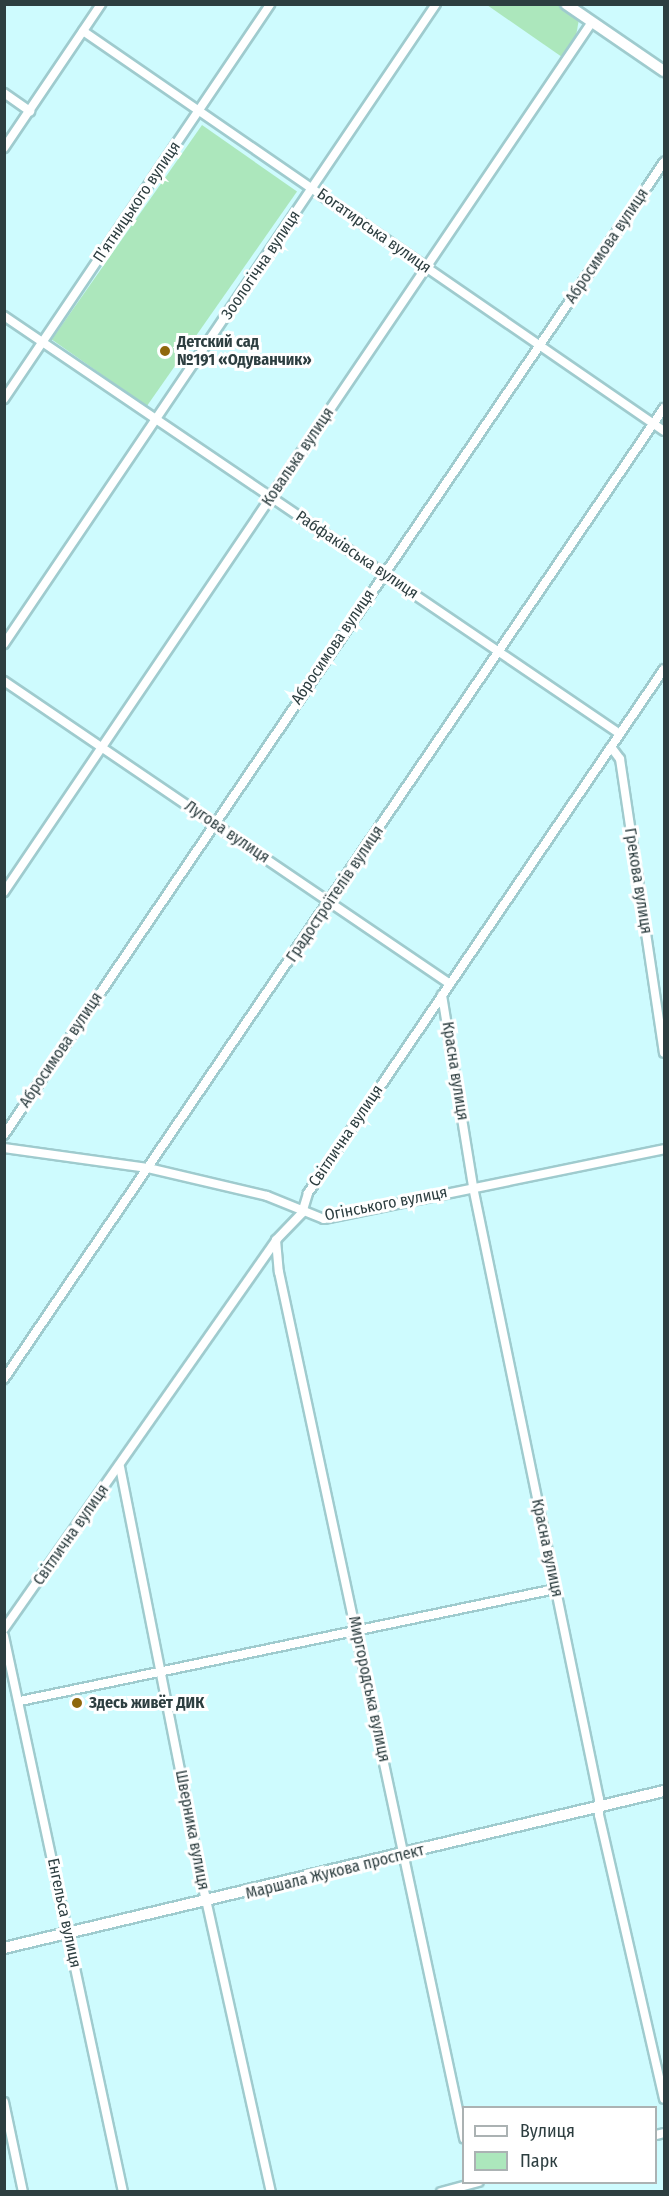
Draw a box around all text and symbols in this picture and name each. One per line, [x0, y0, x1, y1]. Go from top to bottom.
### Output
street label: П’ятницького вулиця [89, 138, 185, 266]
street label: Богатирська вулиця [313, 185, 435, 277]
street label: Абросимова вулиця [561, 185, 653, 307]
street label: Зоологічна вулиця [217, 207, 305, 323]
place label: Детский сад №191 «Одуванчик» [177, 332, 312, 370]
marker: Детский сад №191 «Одуванчик» [158, 344, 172, 358]
street label: Ковалька вулиця [258, 404, 338, 510]
street label: Рабфаківська вулиця [292, 507, 422, 603]
street label: Абросимова вулиця [287, 586, 379, 708]
street label: Лугова вулиця [181, 797, 273, 867]
street label: Градостроїтелiв вулиця [282, 822, 388, 966]
street label: Грекова вулиця [620, 827, 656, 935]
street label: Абросимова вулиця [15, 989, 107, 1111]
street label: Красна вулиця [438, 1020, 472, 1122]
street label: Світлична вулиця [305, 1081, 387, 1191]
street label: Огінського вулиця [323, 1183, 449, 1225]
street label: Світлична вулиця [29, 1481, 113, 1589]
street label: Красна вулиця [527, 1497, 567, 1599]
street label: Миргородська вулиця [344, 1614, 394, 1764]
place label: Здесь живёт ДИК [89, 1693, 204, 1713]
marker: Здесь живёт ДИК [70, 1696, 84, 1710]
street label: Шверника вулиця [171, 1769, 213, 1891]
street label: Маршала Жукова проспект [244, 1840, 426, 1904]
street label: Енгельса вулиця [43, 1857, 85, 1969]
legend [462, 2106, 657, 2184]
text: Вулиця [520, 2120, 575, 2142]
text: Парк [520, 2150, 558, 2172]

